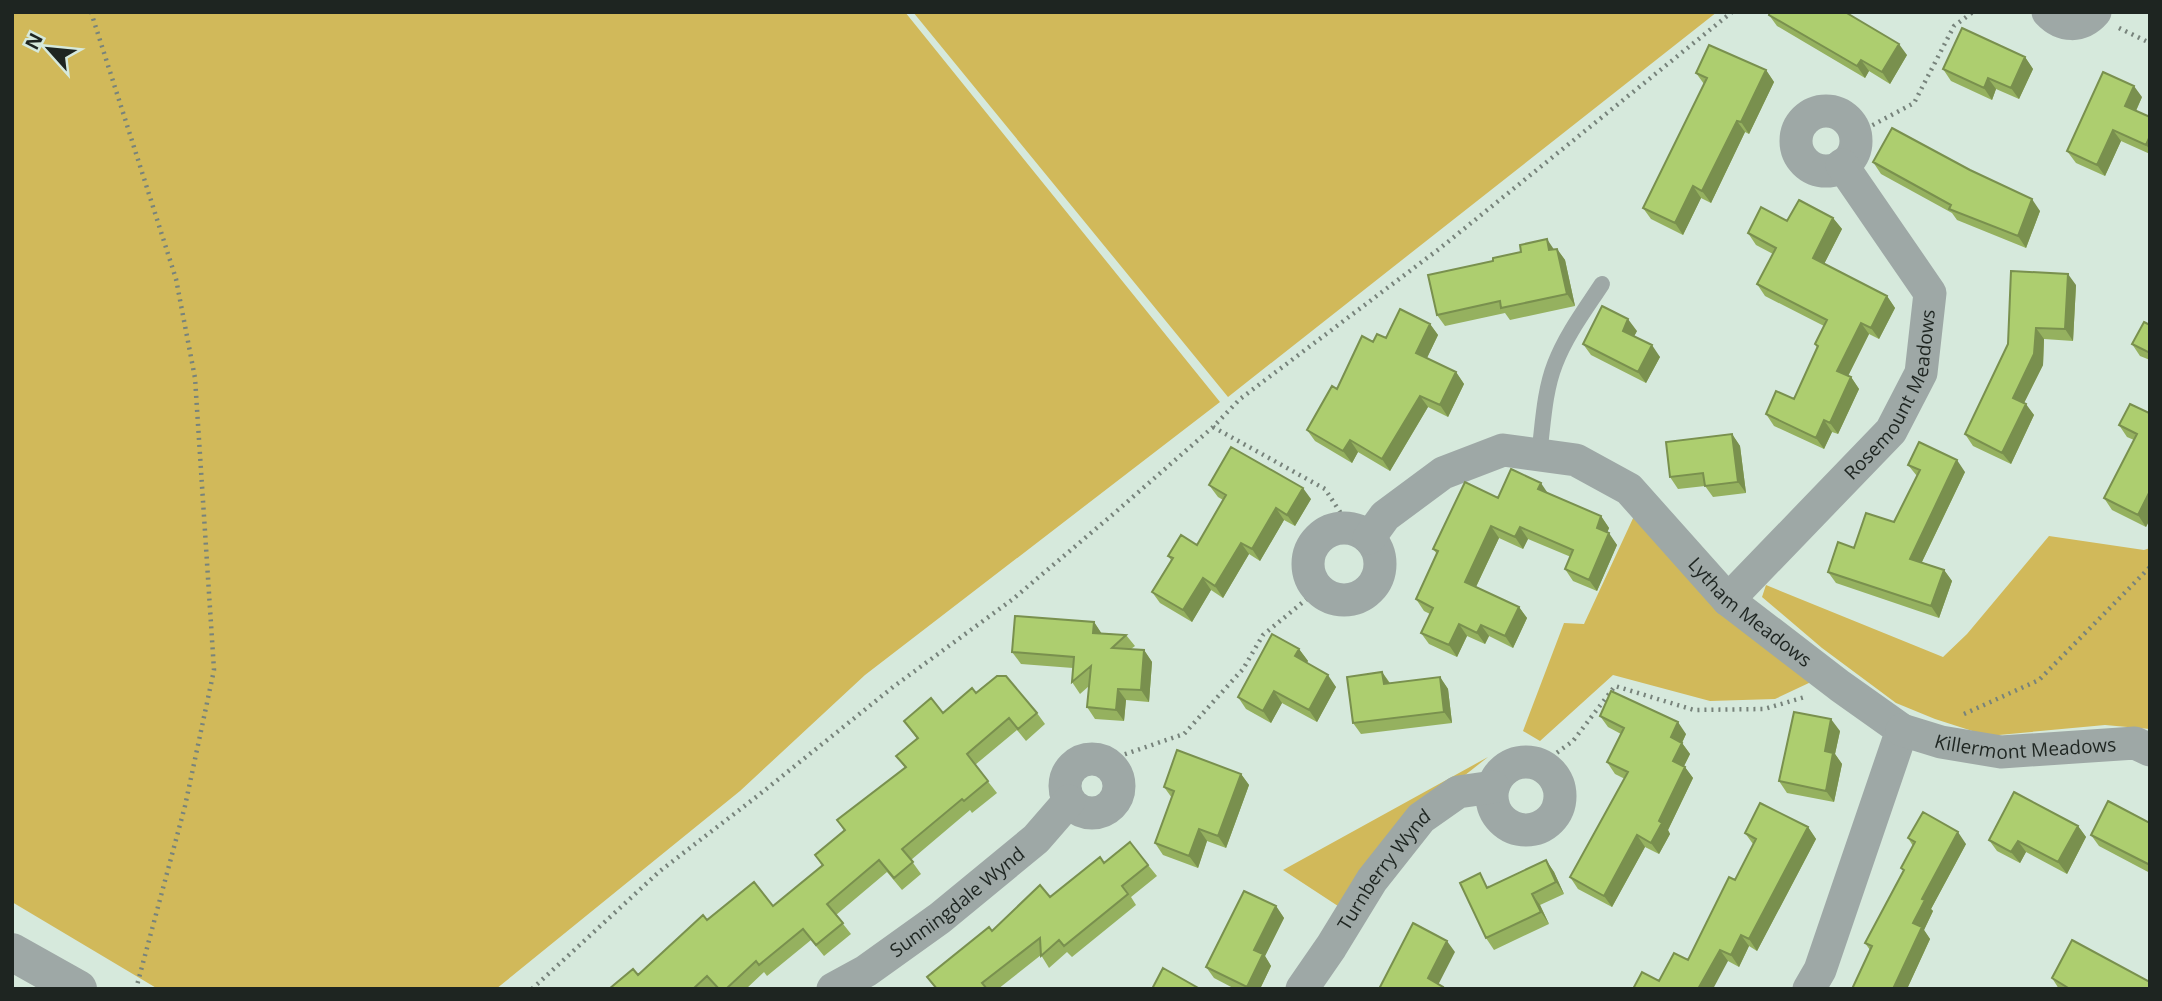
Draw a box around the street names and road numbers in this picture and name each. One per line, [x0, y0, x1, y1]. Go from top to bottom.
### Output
street label: Rosemount Meadows [1838, 308, 1941, 485]
street label: Lytham Meadows [1683, 551, 1817, 673]
street label: Killermont Meadows [1932, 728, 2117, 765]
street label: Turnberry Wynd [1331, 802, 1435, 935]
street label: Sunningdale Wynd [884, 841, 1030, 963]

